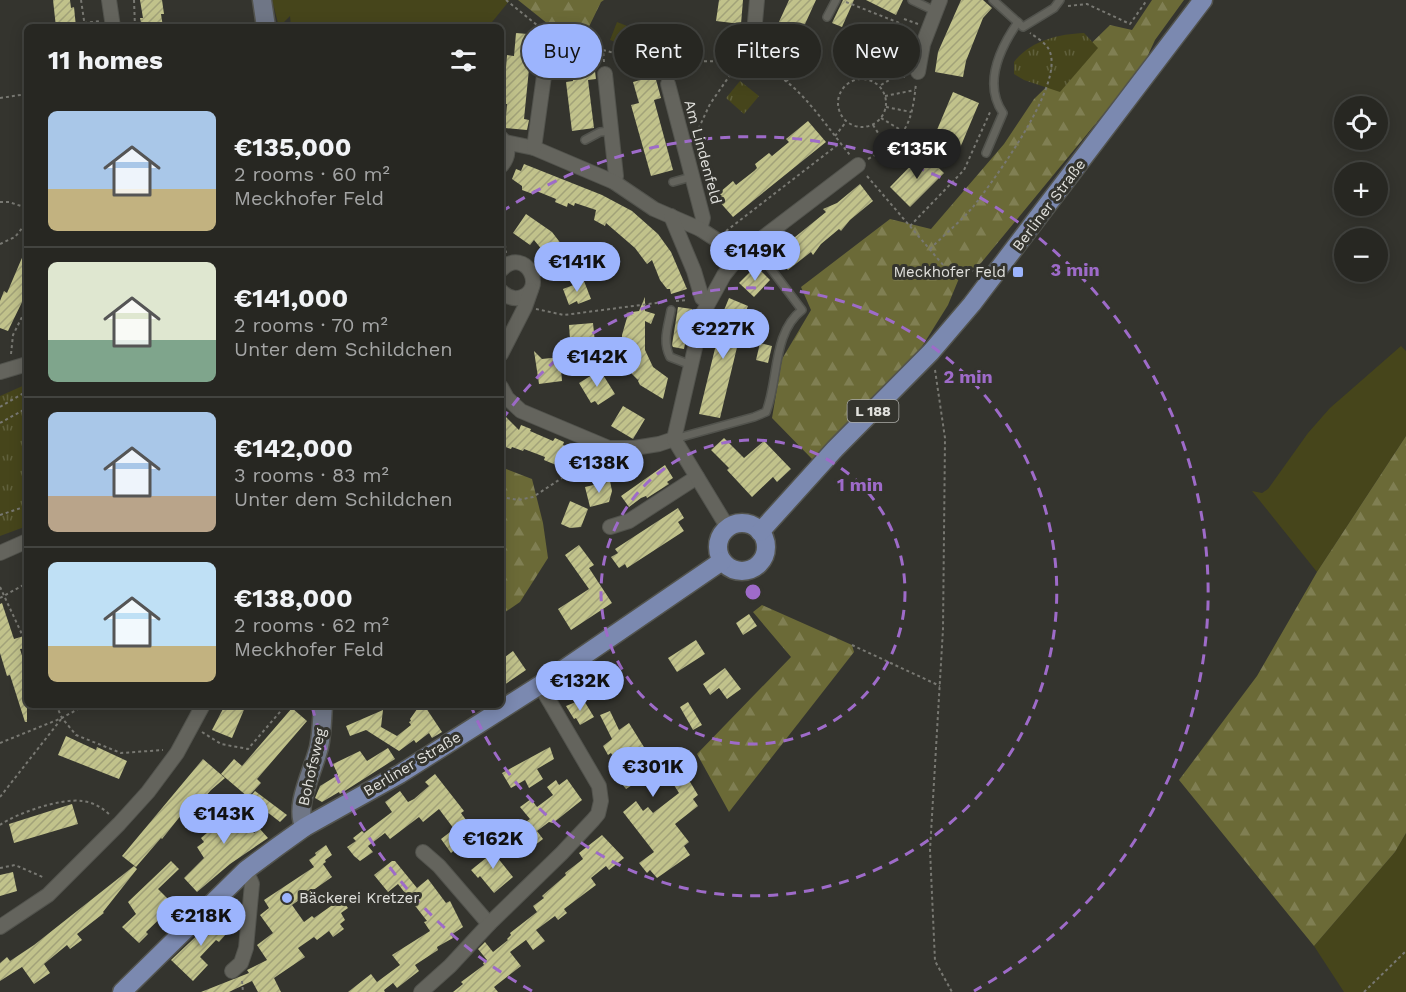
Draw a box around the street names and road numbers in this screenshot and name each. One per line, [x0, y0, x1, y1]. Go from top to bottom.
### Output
street label: Am Lindenfeld [680, 98, 726, 206]
street label: Berliner Straße [1009, 156, 1089, 254]
road number: L 188 [848, 400, 898, 422]
street label: Bohofsweg [294, 726, 330, 808]
street label: Berliner Straße [360, 728, 464, 800]

